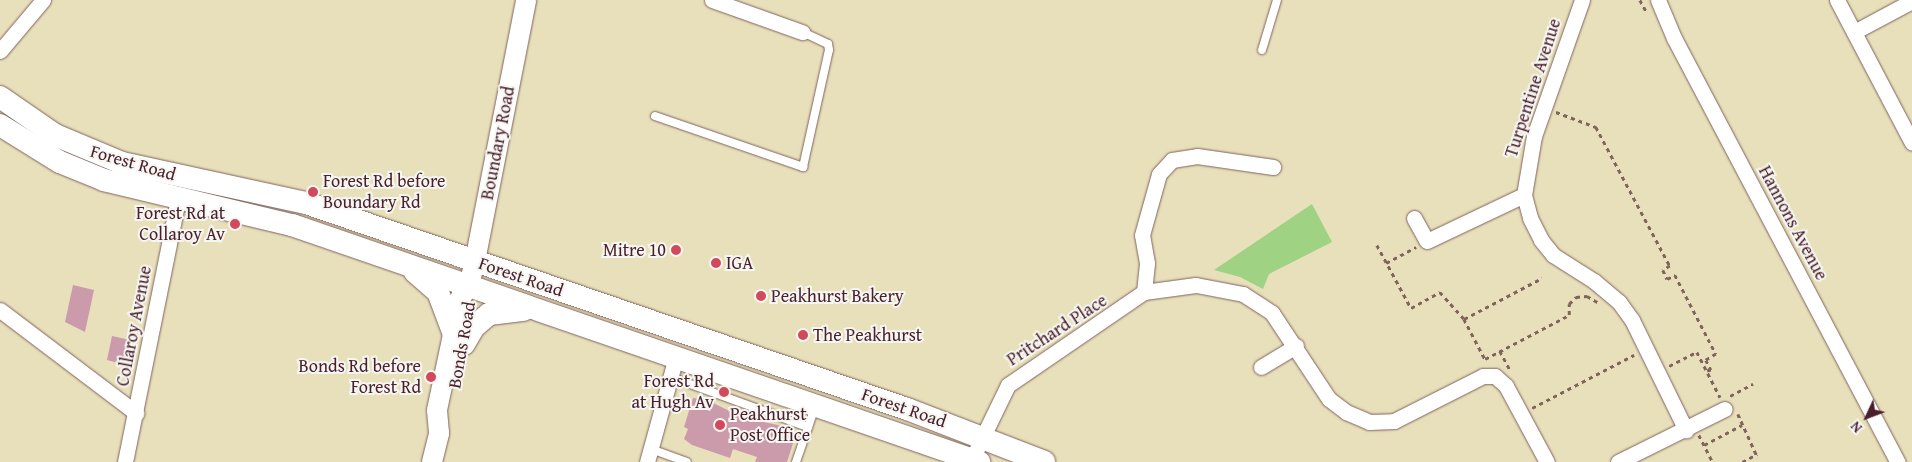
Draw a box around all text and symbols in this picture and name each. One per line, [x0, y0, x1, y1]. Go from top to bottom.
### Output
street label: Turpentine Avenue [1500, 16, 1566, 160]
street label: Boundary Road [476, 84, 520, 202]
street label: Forest Road [88, 140, 178, 186]
street label: Hannons Avenue [1754, 162, 1832, 284]
place label: Forest Rd before Boundary Rd [323, 171, 446, 213]
marker: Forest Rd before Boundary Rd [307, 186, 319, 198]
place label: Forest Rd at Collaroy Av [136, 203, 225, 245]
marker: Forest Rd at Collaroy Av [229, 218, 241, 230]
place label: Mitre 10 [603, 239, 666, 261]
marker: Mitre 10 [670, 244, 682, 256]
street label: Forest Road [476, 252, 566, 302]
place label: IGA [726, 252, 753, 274]
marker: IGA [710, 257, 722, 269]
street label: Collaroy Avenue [112, 264, 156, 388]
place label: Peakhurst Bakery [771, 285, 904, 307]
marker: Peakhurst Bakery [755, 290, 767, 302]
street label: Pritchard Place [1003, 290, 1111, 370]
street label: Bonds Road [444, 300, 480, 390]
place label: The Peakhurst [813, 324, 922, 346]
marker: The Peakhurst [797, 329, 809, 341]
place label: Bonds Rd before Forest Rd [299, 356, 421, 398]
marker: Bonds Rd before Forest Rd [425, 371, 437, 383]
place label: Forest Rd at Hugh Av [631, 371, 714, 414]
street label: Forest Road [859, 383, 949, 433]
marker: Forest Rd at Hugh Av [718, 386, 730, 398]
north arrow [1842, 392, 1892, 442]
place label: Peakhurst Post Office [730, 404, 810, 446]
text: N [1846, 417, 1867, 437]
marker: Peakhurst Post Office [714, 419, 726, 431]

